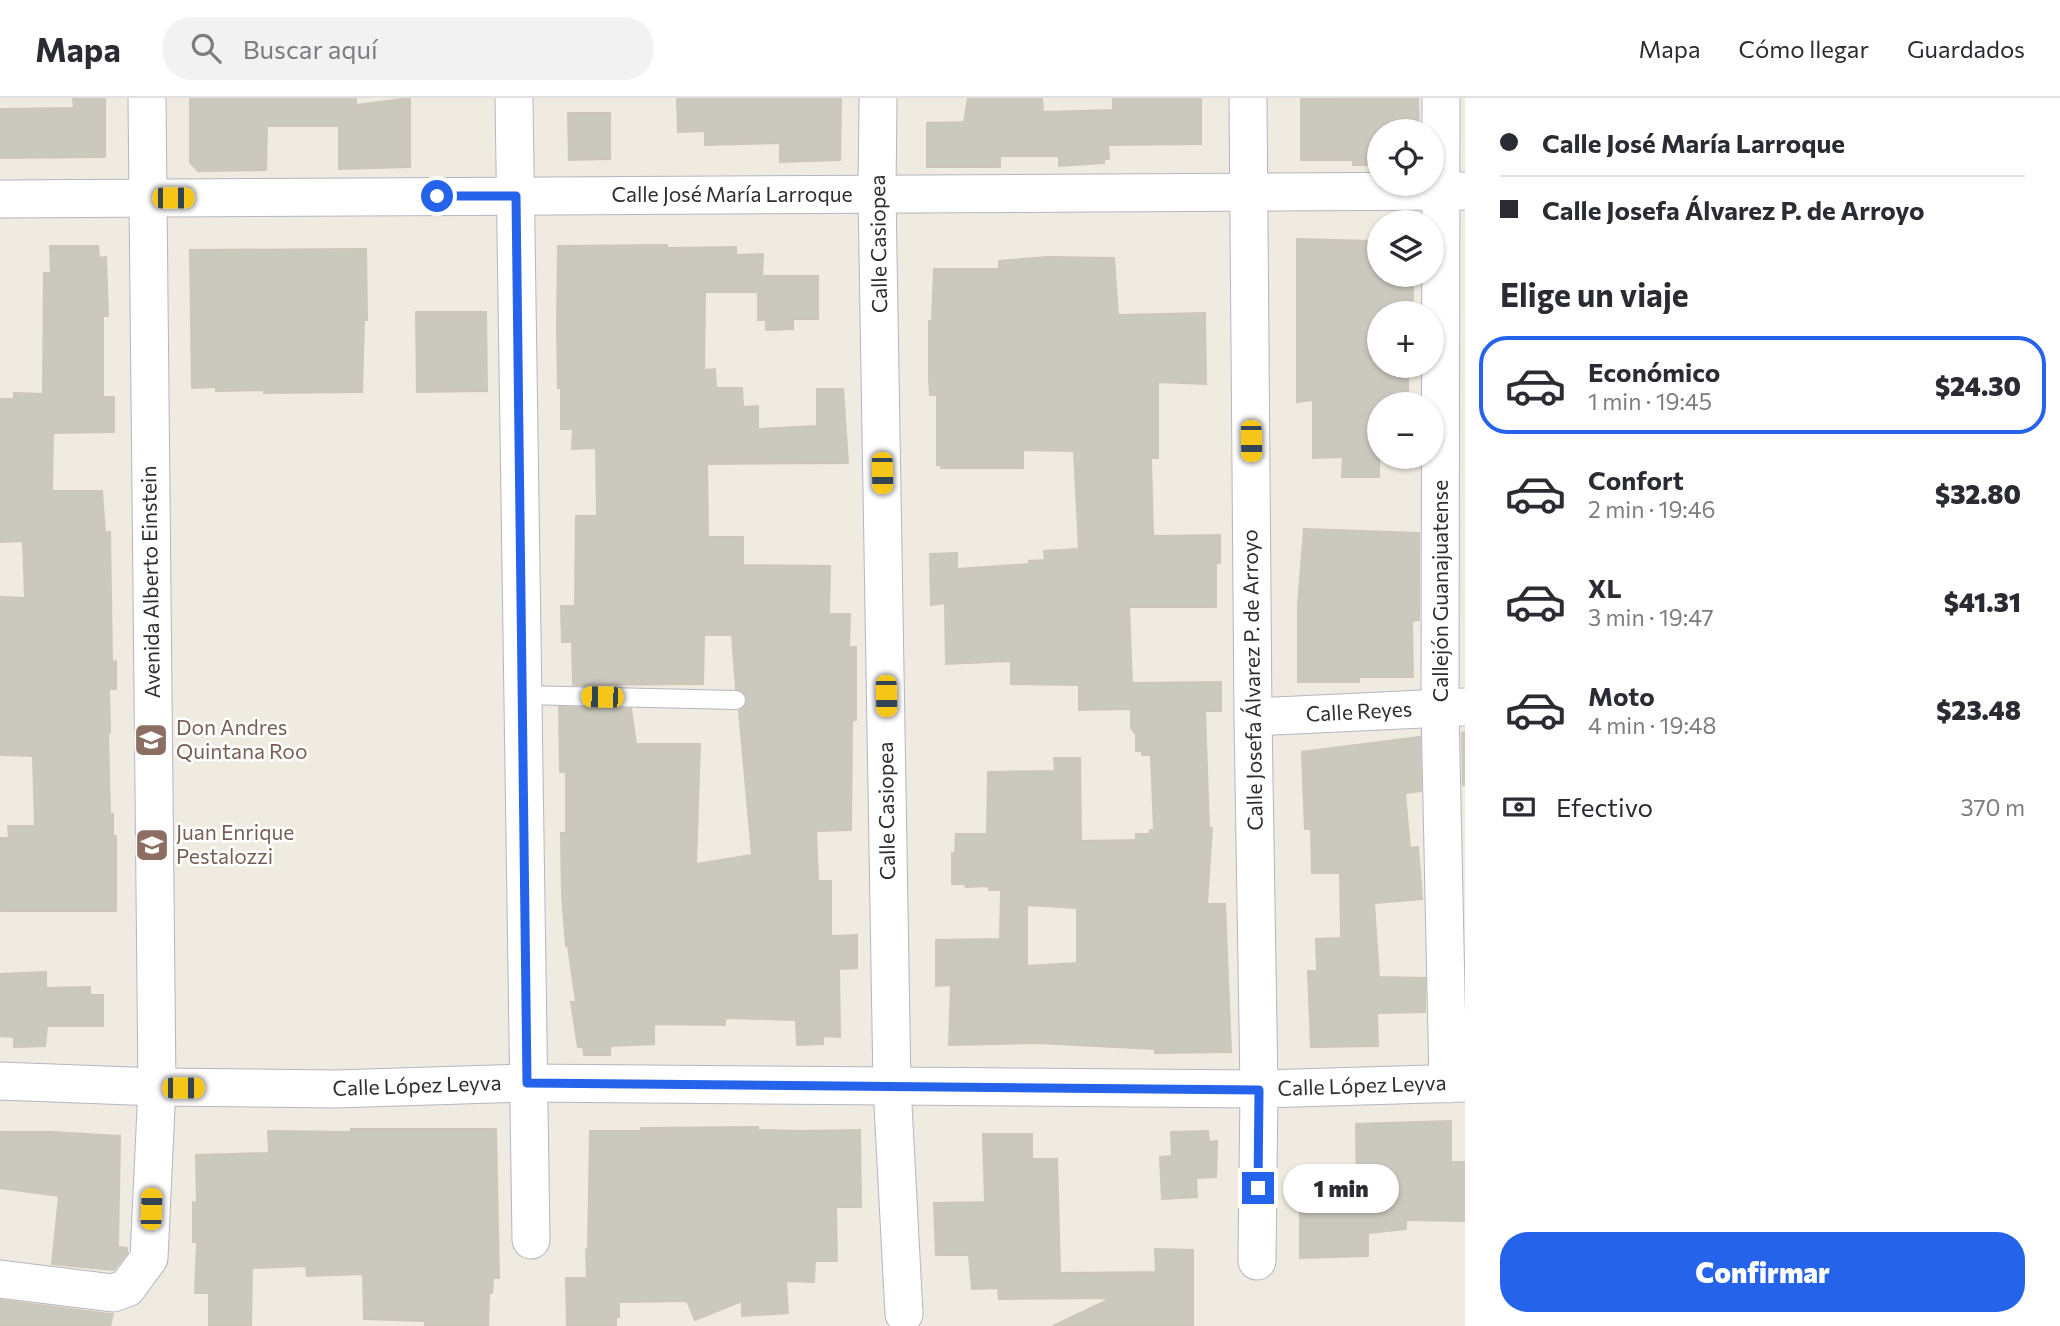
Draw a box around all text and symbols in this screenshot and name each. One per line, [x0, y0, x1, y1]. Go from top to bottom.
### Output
search box [163, 17, 653, 80]
text: Mapa [35, 28, 121, 69]
icon: search [187, 29, 225, 67]
text: Buscar aquí [243, 33, 378, 64]
text: Mapa [1638, 34, 1701, 63]
text: Cómo llegar [1739, 34, 1869, 63]
text: Guardados [1907, 34, 2025, 63]
map controls [1367, 119, 1444, 469]
button: locate [1367, 119, 1444, 196]
text: Calle José María Larroque [1542, 127, 1845, 158]
street label: Calle Casiopea [864, 175, 891, 313]
route start [421, 180, 453, 212]
street label: Calle José María Larroque [612, 181, 852, 206]
car [153, 188, 195, 209]
text: Calle Josefa Álvarez P. de Arroyo [1542, 194, 1925, 225]
button: layers [1367, 210, 1444, 287]
text: Elige un viaje [1500, 274, 1689, 314]
button: + [1367, 301, 1444, 378]
icon: car [1504, 354, 1567, 417]
text: Económico [1588, 356, 1720, 387]
text: $24.30 [1935, 370, 2021, 401]
text: 1 min · 19:45 [1588, 387, 1712, 415]
button: − [1367, 392, 1444, 469]
car [1241, 420, 1262, 462]
car [872, 452, 893, 494]
icon: car [1504, 462, 1567, 525]
text: Confort [1588, 464, 1684, 495]
street label: Avenida Alberto Einstein [135, 465, 164, 699]
text: $32.80 [1935, 478, 2021, 509]
street label: Callejón Guanajuatense [1427, 480, 1452, 702]
text: 2 min · 19:46 [1588, 495, 1716, 523]
street label: Calle Josefa Álvarez P. de Arroyo [1236, 529, 1267, 831]
icon: car [1504, 570, 1567, 633]
text: XL [1588, 572, 1622, 603]
text: $41.31 [1944, 586, 2021, 617]
text: 3 min · 19:47 [1588, 603, 1714, 631]
car [876, 675, 897, 717]
icon: car [1504, 678, 1567, 741]
text: Moto [1588, 680, 1655, 711]
car [581, 686, 624, 708]
text: $23.48 [1936, 694, 2021, 725]
street label: Calle Reyes [1305, 695, 1413, 726]
text: 4 min · 19:48 [1588, 711, 1717, 739]
place label: Don Andres Quintana Roo [176, 714, 307, 763]
school or university icon: Don Andres Quintana Roo [132, 721, 170, 759]
street label: Calle Casiopea [872, 742, 899, 880]
icon: cash [1500, 788, 1538, 826]
text: Efectivo [1556, 791, 1653, 822]
text: 370 m [1960, 793, 2025, 821]
place label: Juan Enrique Pestalozzi [176, 819, 294, 868]
school or university icon: Juan Enrique Pestalozzi [133, 826, 171, 864]
street label: Calle López Leyva [332, 1069, 502, 1100]
street label: Calle López Leyva [1277, 1069, 1447, 1100]
car [163, 1078, 205, 1099]
callout: 1 min [1282, 1164, 1398, 1212]
route end [1242, 1172, 1274, 1204]
text: 1 min [1313, 1174, 1369, 1202]
car [140, 1188, 163, 1230]
button: Confirmar [1500, 1232, 2025, 1312]

